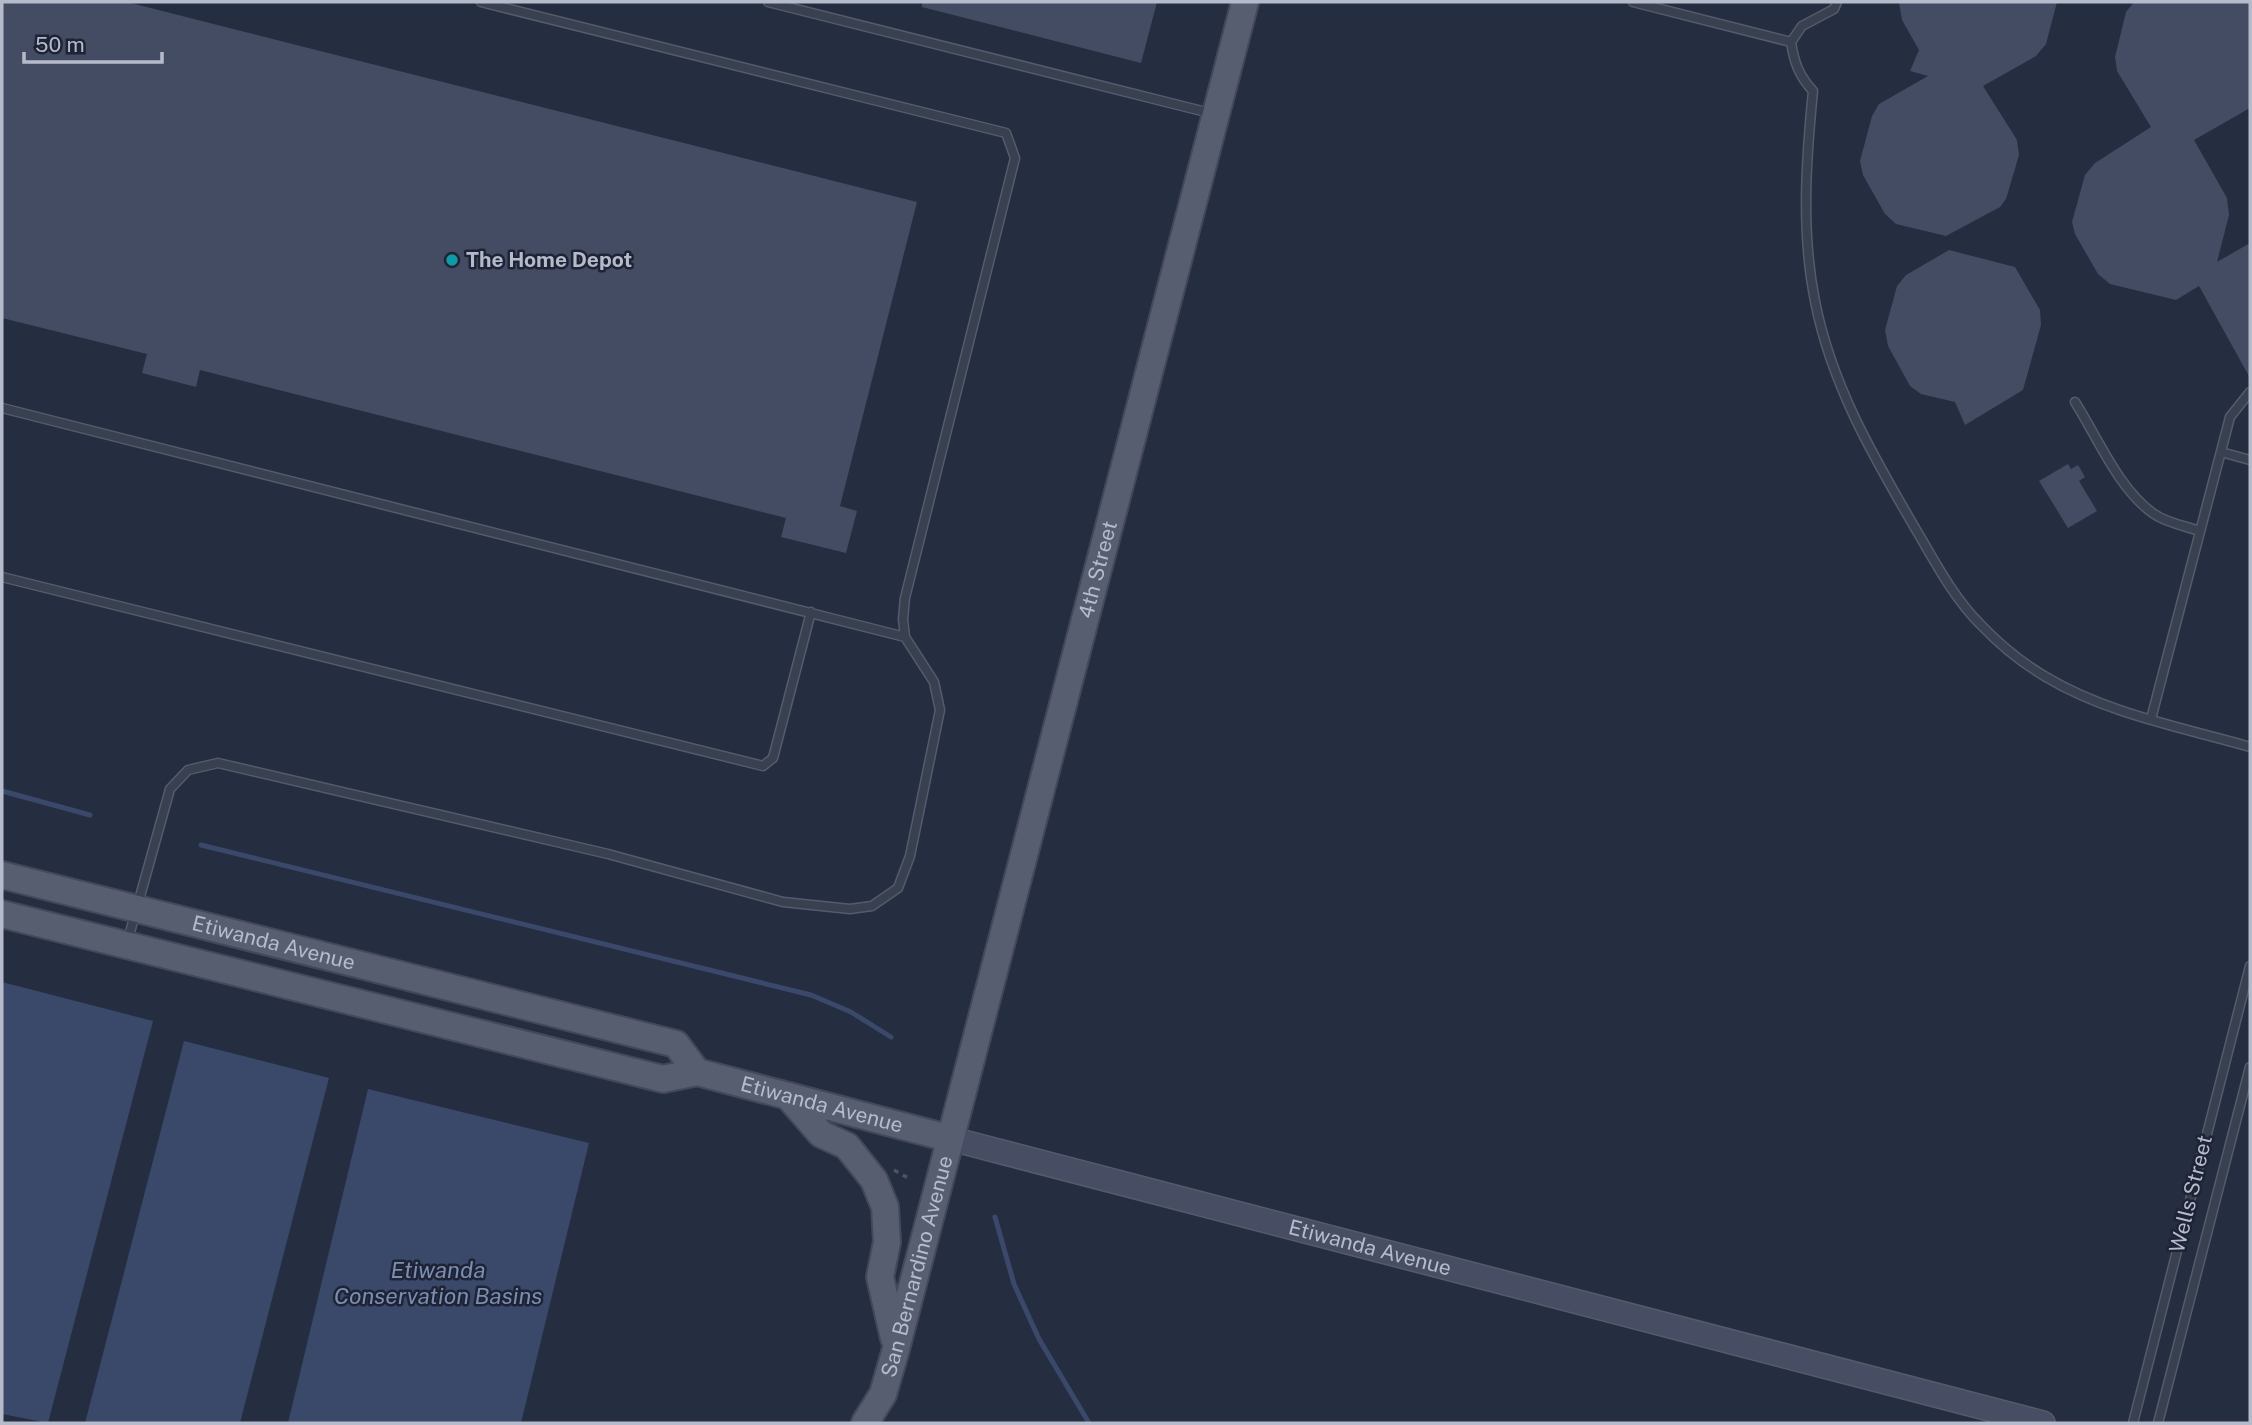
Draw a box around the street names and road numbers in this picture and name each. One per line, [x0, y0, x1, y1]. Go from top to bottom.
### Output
street label: 4th Street [1073, 518, 1122, 621]
street label: Etiwanda Avenue [190, 910, 358, 975]
street label: Etiwanda Avenue [738, 1071, 906, 1138]
street label: Wells Street [2164, 1133, 2217, 1255]
street label: San Bernardino Avenue [875, 1153, 958, 1380]
street label: Etiwanda Avenue [1286, 1214, 1454, 1280]

